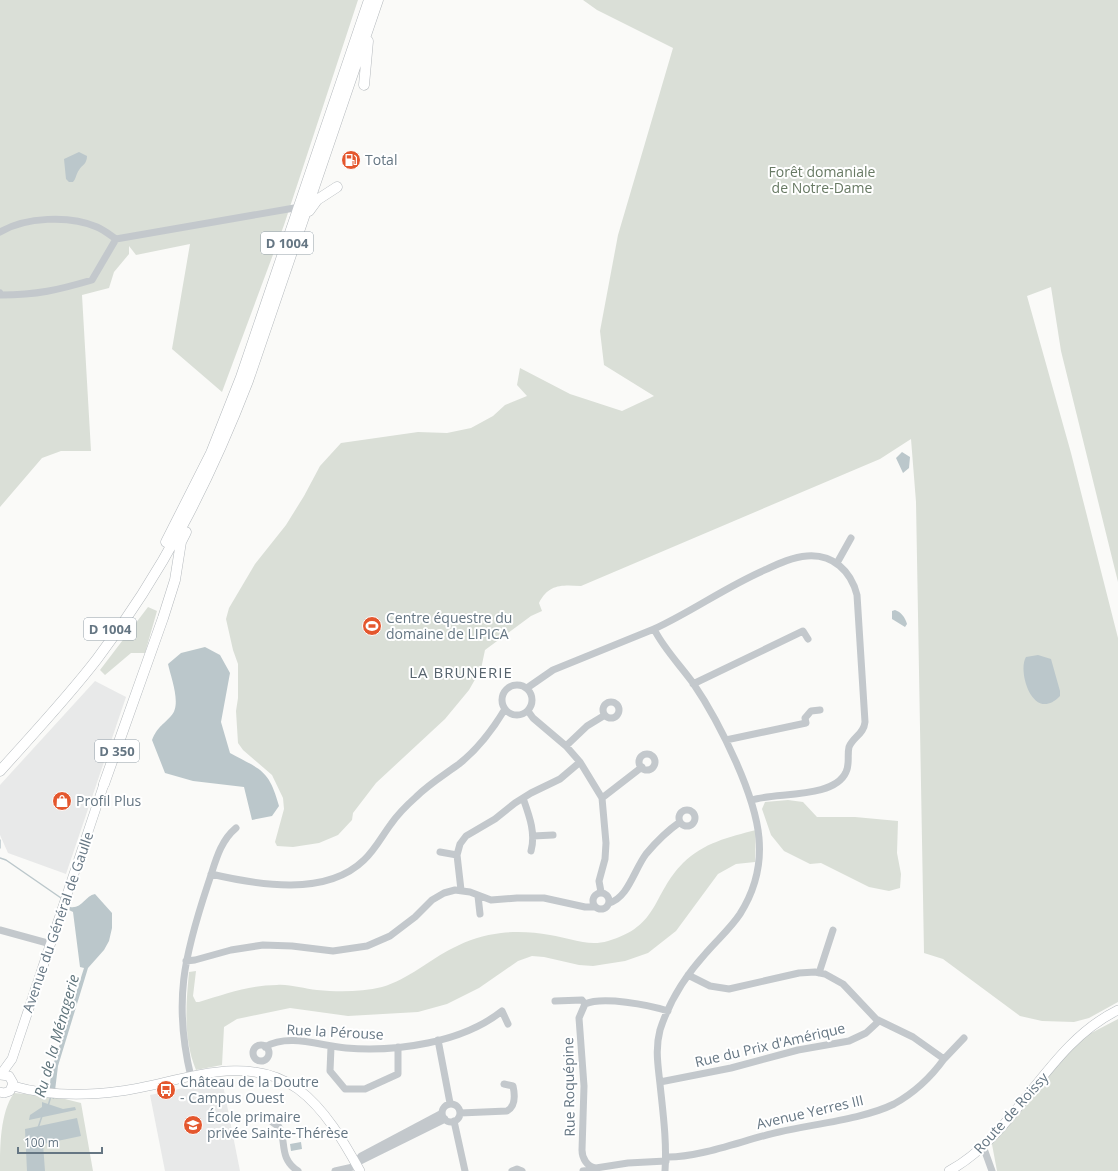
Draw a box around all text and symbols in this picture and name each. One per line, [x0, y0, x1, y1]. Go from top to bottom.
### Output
fuel station icon: Total [340, 149, 362, 171]
place label: Total [365, 150, 397, 169]
park label: Forêt domaniale de Notre-Dame [769, 162, 876, 197]
road number: D 1004 [261, 232, 313, 254]
place label: Centre équestre du domaine de LIPICA [386, 608, 512, 643]
sports icon: Centre équestre du domaine de LIPICA [361, 615, 383, 637]
road number: D 1004 [84, 618, 136, 640]
district label: LA BRUNERIE [409, 662, 513, 682]
road number: D 350 [95, 740, 139, 762]
shop icon: Profil Plus [51, 790, 73, 812]
place label: Profil Plus [76, 791, 142, 810]
street label: Avenue du Général de Gaulle [18, 829, 97, 1015]
water label: Ru de la Ménagerie [29, 971, 83, 1099]
street label: Rue du Prix d'Amérique [693, 1018, 847, 1071]
street label: Rue la Pérouse [286, 1019, 384, 1044]
street label: Rue Roquépine [558, 1037, 579, 1137]
street label: Route de Roissy [969, 1067, 1053, 1157]
place label: Château de la Doutre - Campus Ouest [180, 1072, 319, 1107]
bus stop icon: Château de la Doutre - Campus Ouest [155, 1079, 177, 1101]
street label: Avenue Yerres III [754, 1090, 865, 1133]
place label: École primaire privée Sainte-Thérèse [207, 1107, 349, 1142]
school or university icon: École primaire privée Sainte-Thérèse [182, 1114, 204, 1136]
scale bar [18, 1129, 102, 1155]
text: 100 m [24, 1134, 59, 1151]

